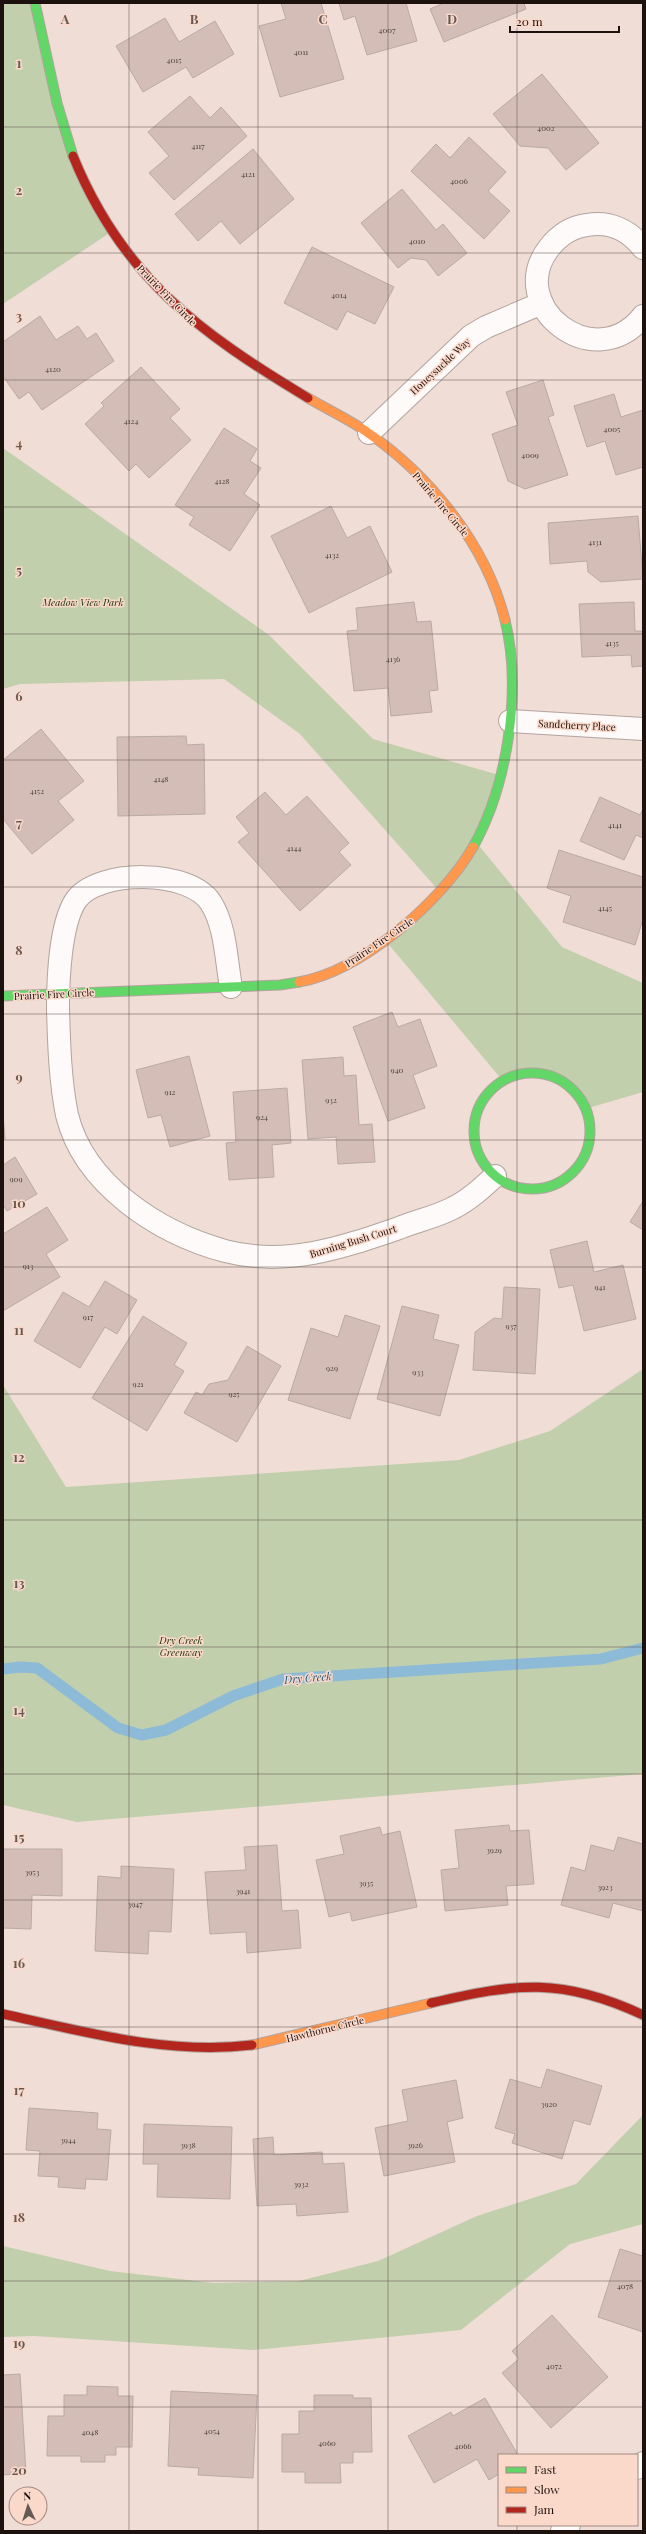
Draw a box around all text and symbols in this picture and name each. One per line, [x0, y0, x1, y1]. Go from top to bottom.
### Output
scale bar [510, 8, 619, 34]
text: A [60, 10, 70, 27]
text: B [190, 10, 199, 27]
text: C [318, 10, 328, 27]
text: D [447, 10, 457, 27]
text: 20 m [516, 13, 543, 29]
house number: 4007 [379, 24, 396, 35]
house number: 4011 [294, 46, 308, 57]
text: 1 [17, 54, 22, 71]
house number: 4015 [167, 54, 181, 65]
house number: 4002 [537, 122, 555, 133]
house number: 4117 [191, 140, 205, 151]
house number: 4121 [241, 168, 255, 179]
house number: 4006 [450, 175, 468, 186]
text: 2 [16, 181, 23, 198]
house number: 4010 [409, 235, 425, 246]
street label: Prairie Fire Circle [134, 261, 200, 329]
house number: 4014 [331, 289, 347, 300]
text: 3 [16, 307, 22, 324]
street label: Honeysuckle Way [407, 334, 473, 398]
house number: 4120 [45, 363, 61, 374]
house number: 4124 [124, 415, 138, 426]
house number: 4005 [604, 423, 620, 434]
text: 4 [16, 434, 23, 451]
house number: 4009 [521, 449, 539, 460]
street label: Prairie Fire Circle [410, 469, 472, 539]
house number: 4128 [215, 475, 229, 486]
house number: 4131 [588, 536, 602, 547]
house number: 4132 [325, 549, 339, 560]
text: 5 [16, 561, 22, 578]
park label: Meadow View Park [41, 595, 124, 609]
house number: 4135 [605, 637, 619, 648]
house number: 4136 [386, 653, 400, 664]
text: 6 [15, 687, 23, 704]
street label: Sandcherry Place [538, 716, 616, 734]
house number: 4148 [153, 773, 169, 784]
house number: 4152 [30, 785, 44, 796]
text: 7 [16, 814, 22, 831]
house number: 4141 [608, 819, 622, 830]
house number: 4144 [287, 842, 301, 853]
house number: 4145 [598, 902, 612, 913]
street label: Prairie Fire Circle [342, 914, 416, 970]
text: 8 [15, 941, 23, 958]
street label: Prairie Fire Circle [14, 985, 94, 1003]
house number: 940 [391, 1064, 404, 1075]
text: 9 [15, 1068, 23, 1085]
house number: 912 [165, 1086, 176, 1097]
house number: 932 [325, 1094, 337, 1105]
house number: 924 [256, 1111, 268, 1122]
house number: 909 [10, 1173, 22, 1184]
text: 10 [12, 1194, 26, 1211]
street label: Burning Bush Court [308, 1221, 399, 1261]
house number: 913 [23, 1260, 34, 1271]
house number: 941 [595, 1281, 606, 1292]
house number: 917 [83, 1311, 94, 1322]
house number: 937 [506, 1320, 517, 1331]
text: 11 [14, 1321, 24, 1338]
house number: 929 [326, 1362, 338, 1373]
house number: 933 [412, 1366, 424, 1377]
house number: 921 [133, 1378, 143, 1389]
house number: 925 [228, 1388, 240, 1399]
text: 12 [13, 1448, 25, 1465]
text: 13 [13, 1574, 25, 1591]
park label: Dry Creek Greenway [158, 1633, 203, 1659]
water label: Dry Creek [283, 1668, 333, 1687]
text: 14 [13, 1701, 25, 1718]
text: 15 [14, 1828, 24, 1845]
house number: 3929 [486, 1844, 502, 1855]
house number: 3953 [25, 1866, 40, 1877]
house number: 3935 [359, 1877, 373, 1888]
house number: 3923 [597, 1881, 613, 1892]
house number: 3941 [236, 1885, 250, 1896]
house number: 3947 [128, 1898, 143, 1909]
text: 16 [13, 1954, 25, 1971]
street label: Hawthorne Circle [285, 2013, 365, 2045]
text: 17 [14, 2081, 25, 2098]
house number: 3920 [541, 2098, 557, 2109]
house number: 3944 [60, 2134, 76, 2145]
house number: 3938 [180, 2139, 196, 2150]
house number: 3926 [407, 2139, 423, 2150]
house number: 3932 [293, 2178, 309, 2189]
text: 18 [13, 2208, 25, 2225]
house number: 4078 [617, 2280, 633, 2291]
text: 19 [13, 2334, 25, 2351]
house number: 4072 [546, 2360, 562, 2371]
house number: 4054 [204, 2425, 220, 2436]
house number: 4048 [82, 2426, 98, 2437]
house number: 4060 [318, 2437, 336, 2448]
house number: 4066 [454, 2440, 472, 2451]
legend [498, 2454, 638, 2526]
text: 20 [11, 2461, 27, 2478]
text: Fast [534, 2461, 557, 2477]
text: Slow [534, 2481, 560, 2497]
north arrow [8, 2486, 48, 2526]
text: N [23, 2488, 32, 2503]
text: Jam [533, 2501, 555, 2517]

